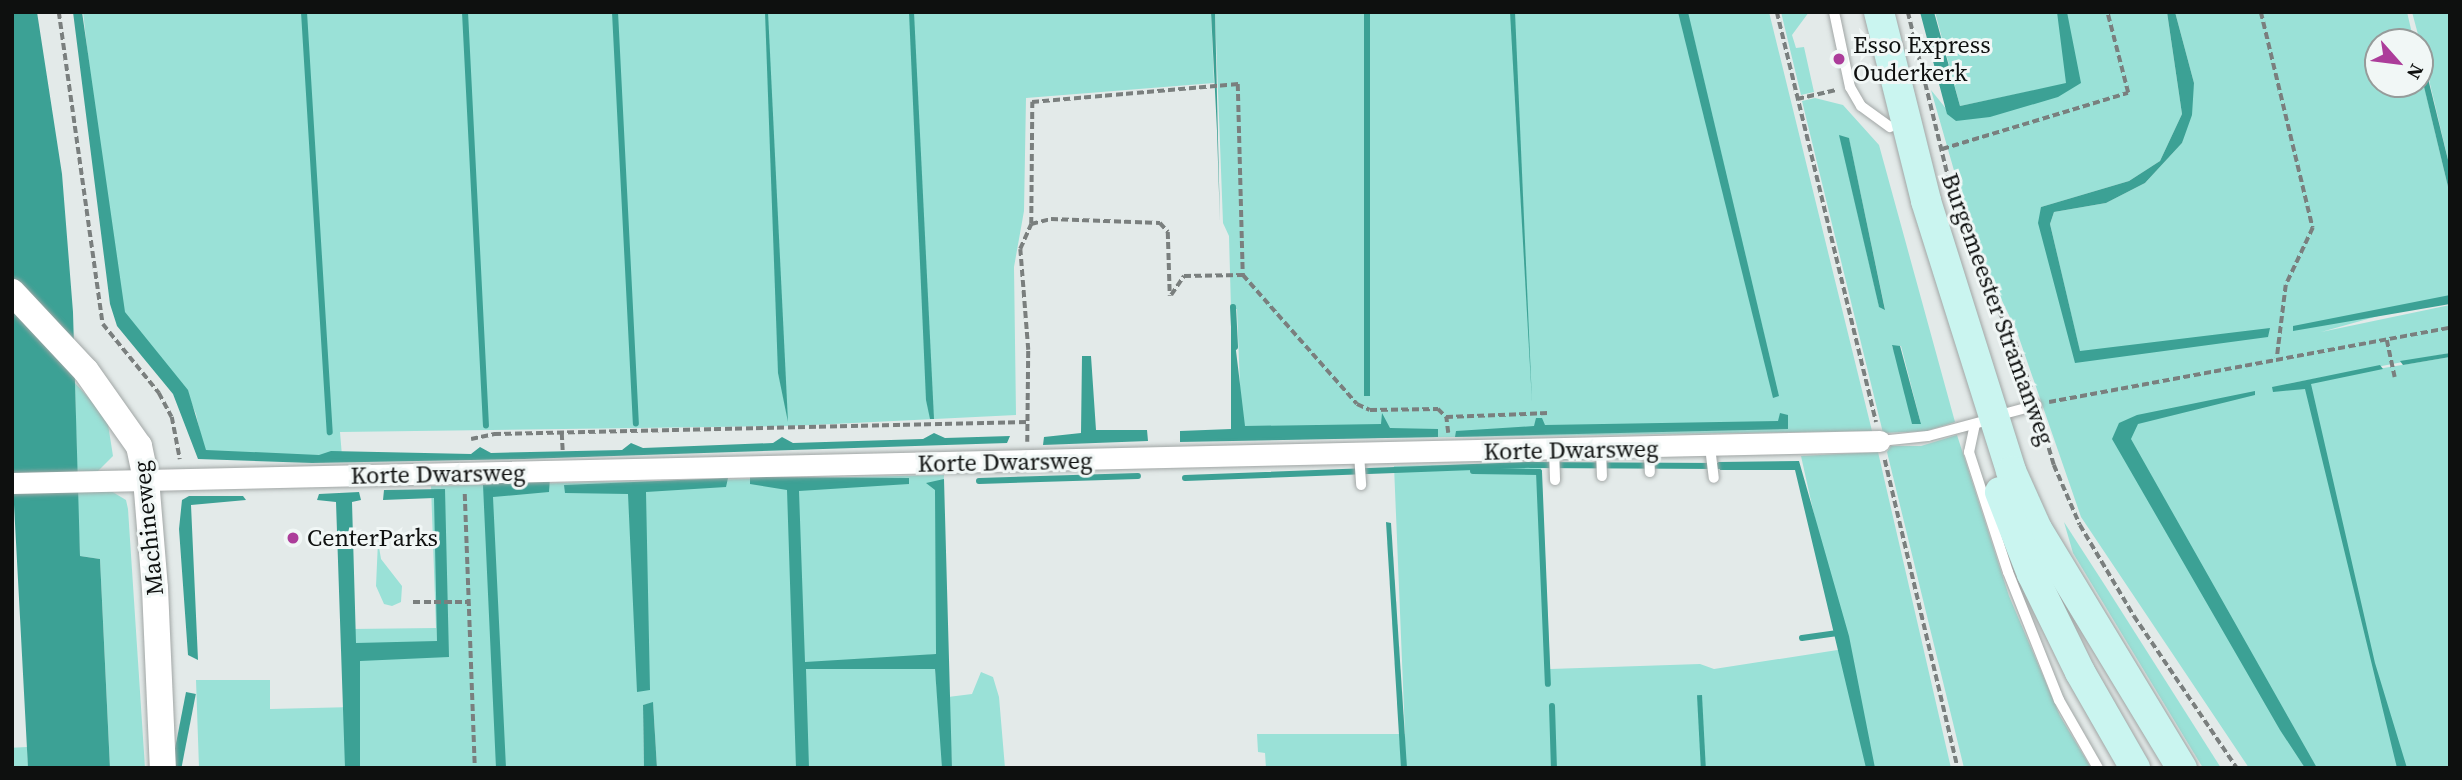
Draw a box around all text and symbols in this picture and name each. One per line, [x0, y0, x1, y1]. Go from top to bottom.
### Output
north arrow [2364, 28, 2434, 98]
place label: Esso Express Ouderkerk [1853, 31, 1991, 87]
marker: Esso Express Ouderkerk [1831, 51, 1847, 67]
text: N [2401, 60, 2431, 84]
street label: Burgemeester Stramanweg [1935, 169, 2061, 449]
street label: Korte Dwarsweg [1483, 434, 1659, 466]
street label: Korte Dwarsweg [917, 446, 1093, 478]
street label: Korte Dwarsweg [350, 458, 526, 490]
street label: Machineweg [127, 459, 169, 597]
place label: CenterParks [307, 524, 438, 552]
marker: CenterParks [285, 530, 301, 546]

